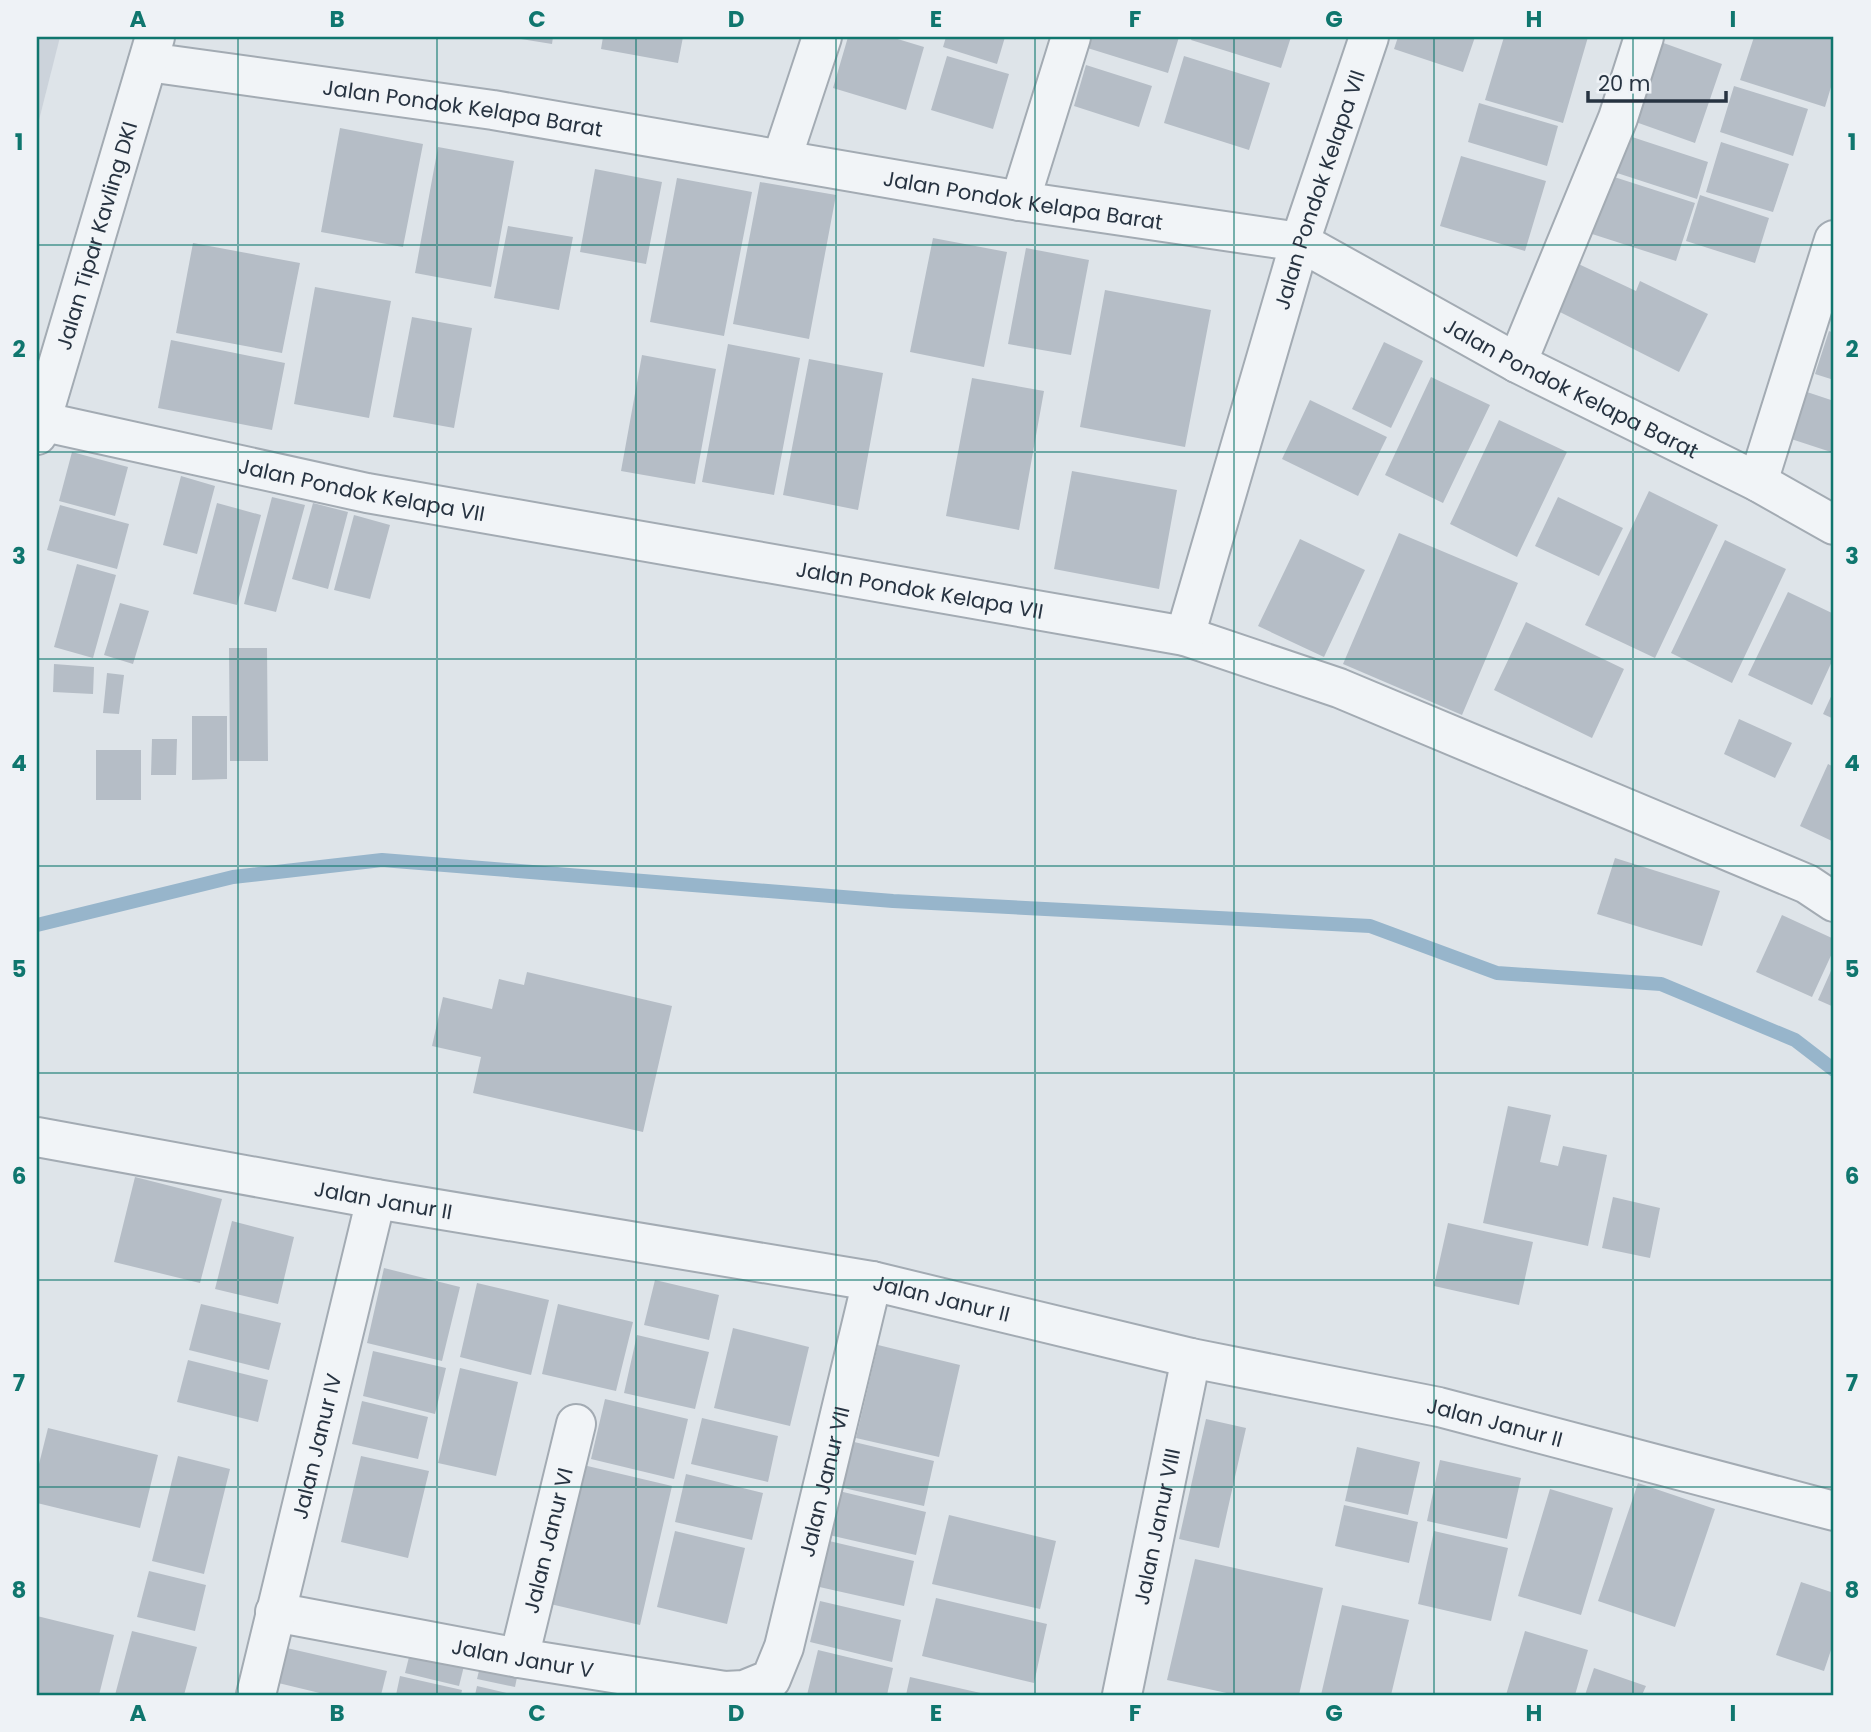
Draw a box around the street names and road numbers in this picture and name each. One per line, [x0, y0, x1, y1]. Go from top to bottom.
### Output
street label: Jalan Pondok Kelapa VII [1267, 66, 1371, 313]
street label: Jalan Pondok Kelapa Barat [321, 72, 605, 143]
street label: Jalan Tipar Kavling DKI [49, 118, 144, 353]
street label: Jalan Pondok Kelapa Barat [881, 163, 1165, 236]
street label: Jalan Pondok Kelapa Barat [1438, 310, 1703, 465]
street label: Jalan Pondok Kelapa VII [236, 451, 487, 528]
street label: Jalan Pondok Kelapa VII [794, 554, 1046, 625]
street label: Jalan Janur II [312, 1173, 455, 1226]
street label: Jalan Janur II [870, 1267, 1013, 1328]
street label: Jalan Janur IV [285, 1370, 348, 1522]
street label: Jalan Janur II [1424, 1390, 1566, 1454]
street label: Jalan Janur VII [792, 1403, 856, 1560]
street label: Jalan Janur VIII [1126, 1446, 1187, 1607]
street label: Jalan Janur VI [516, 1465, 579, 1616]
street label: Jalan Janur V [449, 1631, 596, 1684]

